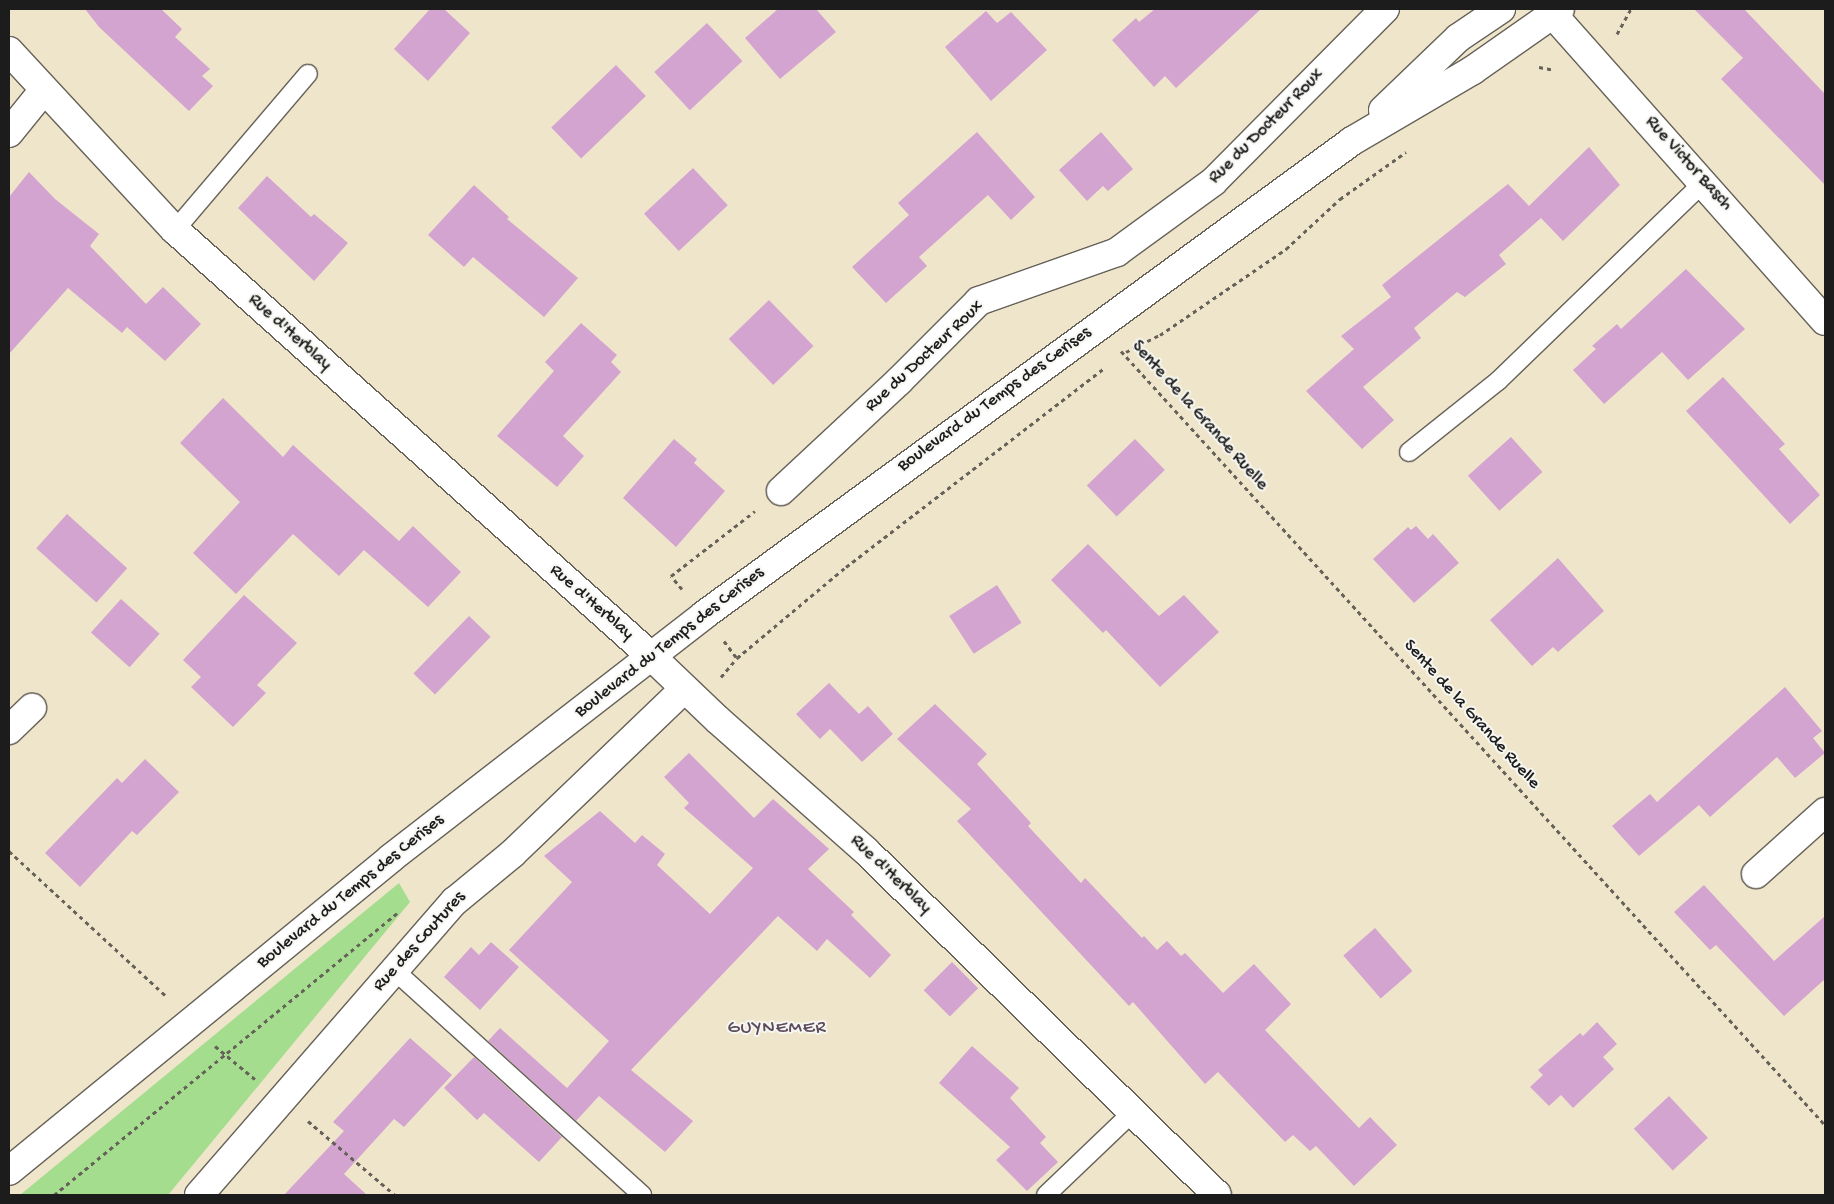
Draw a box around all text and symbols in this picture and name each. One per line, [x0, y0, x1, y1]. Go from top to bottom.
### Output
street label: Rue du Docteur Roux [1205, 65, 1329, 189]
street label: Rue Victor Basch [1640, 112, 1736, 216]
street label: Rue d'Herblay [243, 290, 335, 376]
street label: Rue du Docteur Roux [861, 296, 989, 418]
street label: Boulevard du Temps des Cerises [894, 323, 1096, 477]
street label: Sente de la Grande Ruelle [1126, 337, 1272, 495]
street label: Rue d'Herblay [544, 560, 638, 646]
street label: Boulevard du Temps des Cerises [571, 562, 769, 724]
street label: Sente de la Grande Ruelle [1398, 636, 1544, 794]
street label: Boulevard du Temps des Cerises [253, 810, 449, 974]
street label: Rue d'Herblay [845, 831, 935, 919]
street label: Rue des Coutures [369, 887, 471, 997]
district label: GUYNEMER [727, 1018, 827, 1040]

